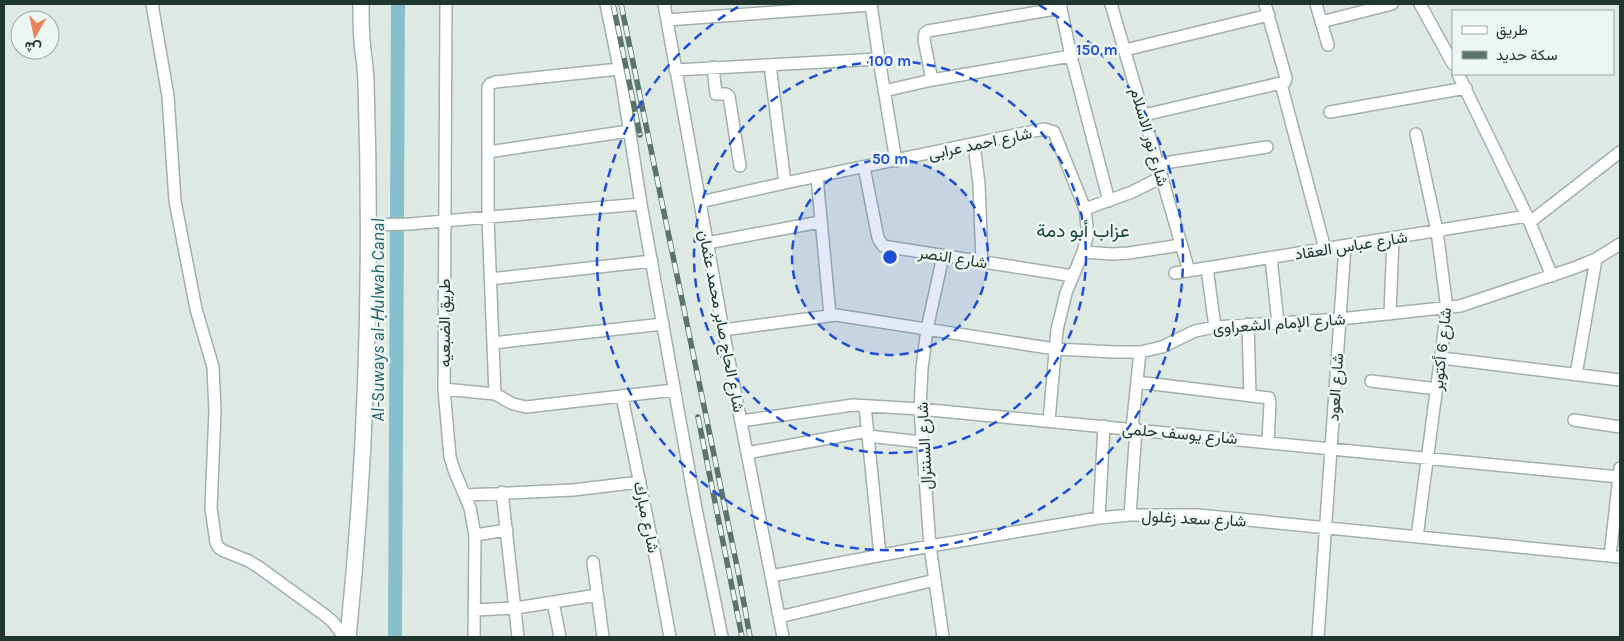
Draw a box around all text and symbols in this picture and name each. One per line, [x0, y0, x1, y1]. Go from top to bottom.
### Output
north arrow [10, 10, 60, 60]
legend [1452, 10, 1614, 75]
text: طريق [1496, 21, 1528, 40]
text: ش [23, 38, 43, 57]
text: 150 m [1076, 41, 1118, 59]
text: سكة حديد [1496, 46, 1558, 64]
text: 100 m [869, 52, 911, 70]
street label: شارع نور الاسلام [1124, 86, 1173, 189]
street label: شارع احمد عرابى [926, 123, 1034, 166]
text: 50 m [872, 150, 908, 168]
water label: Al-Suways al-Ḥulwah Canal [367, 218, 389, 422]
district label: عزاب أبو دمة [1036, 220, 1130, 242]
street label: شارع عباس العقاد [1293, 227, 1409, 266]
street label: شارع الحاج صابر محمد عثمان [693, 228, 749, 414]
street label: شارع النصر [916, 243, 989, 274]
centre of rings [881, 248, 899, 266]
street label: طريق الضبعيه [435, 279, 455, 367]
street label: شارع 6 أكتوبر [1428, 307, 1457, 393]
street label: شارع الإمام الشعراوى [1212, 309, 1346, 340]
street label: شارع العود [1324, 352, 1349, 422]
street label: شارع السنترال [913, 401, 938, 490]
street label: شارع يوسف حلمى [1121, 419, 1238, 450]
street label: شارع مبارك [628, 480, 663, 555]
street label: شارع سعد زغلول [1141, 506, 1247, 533]

